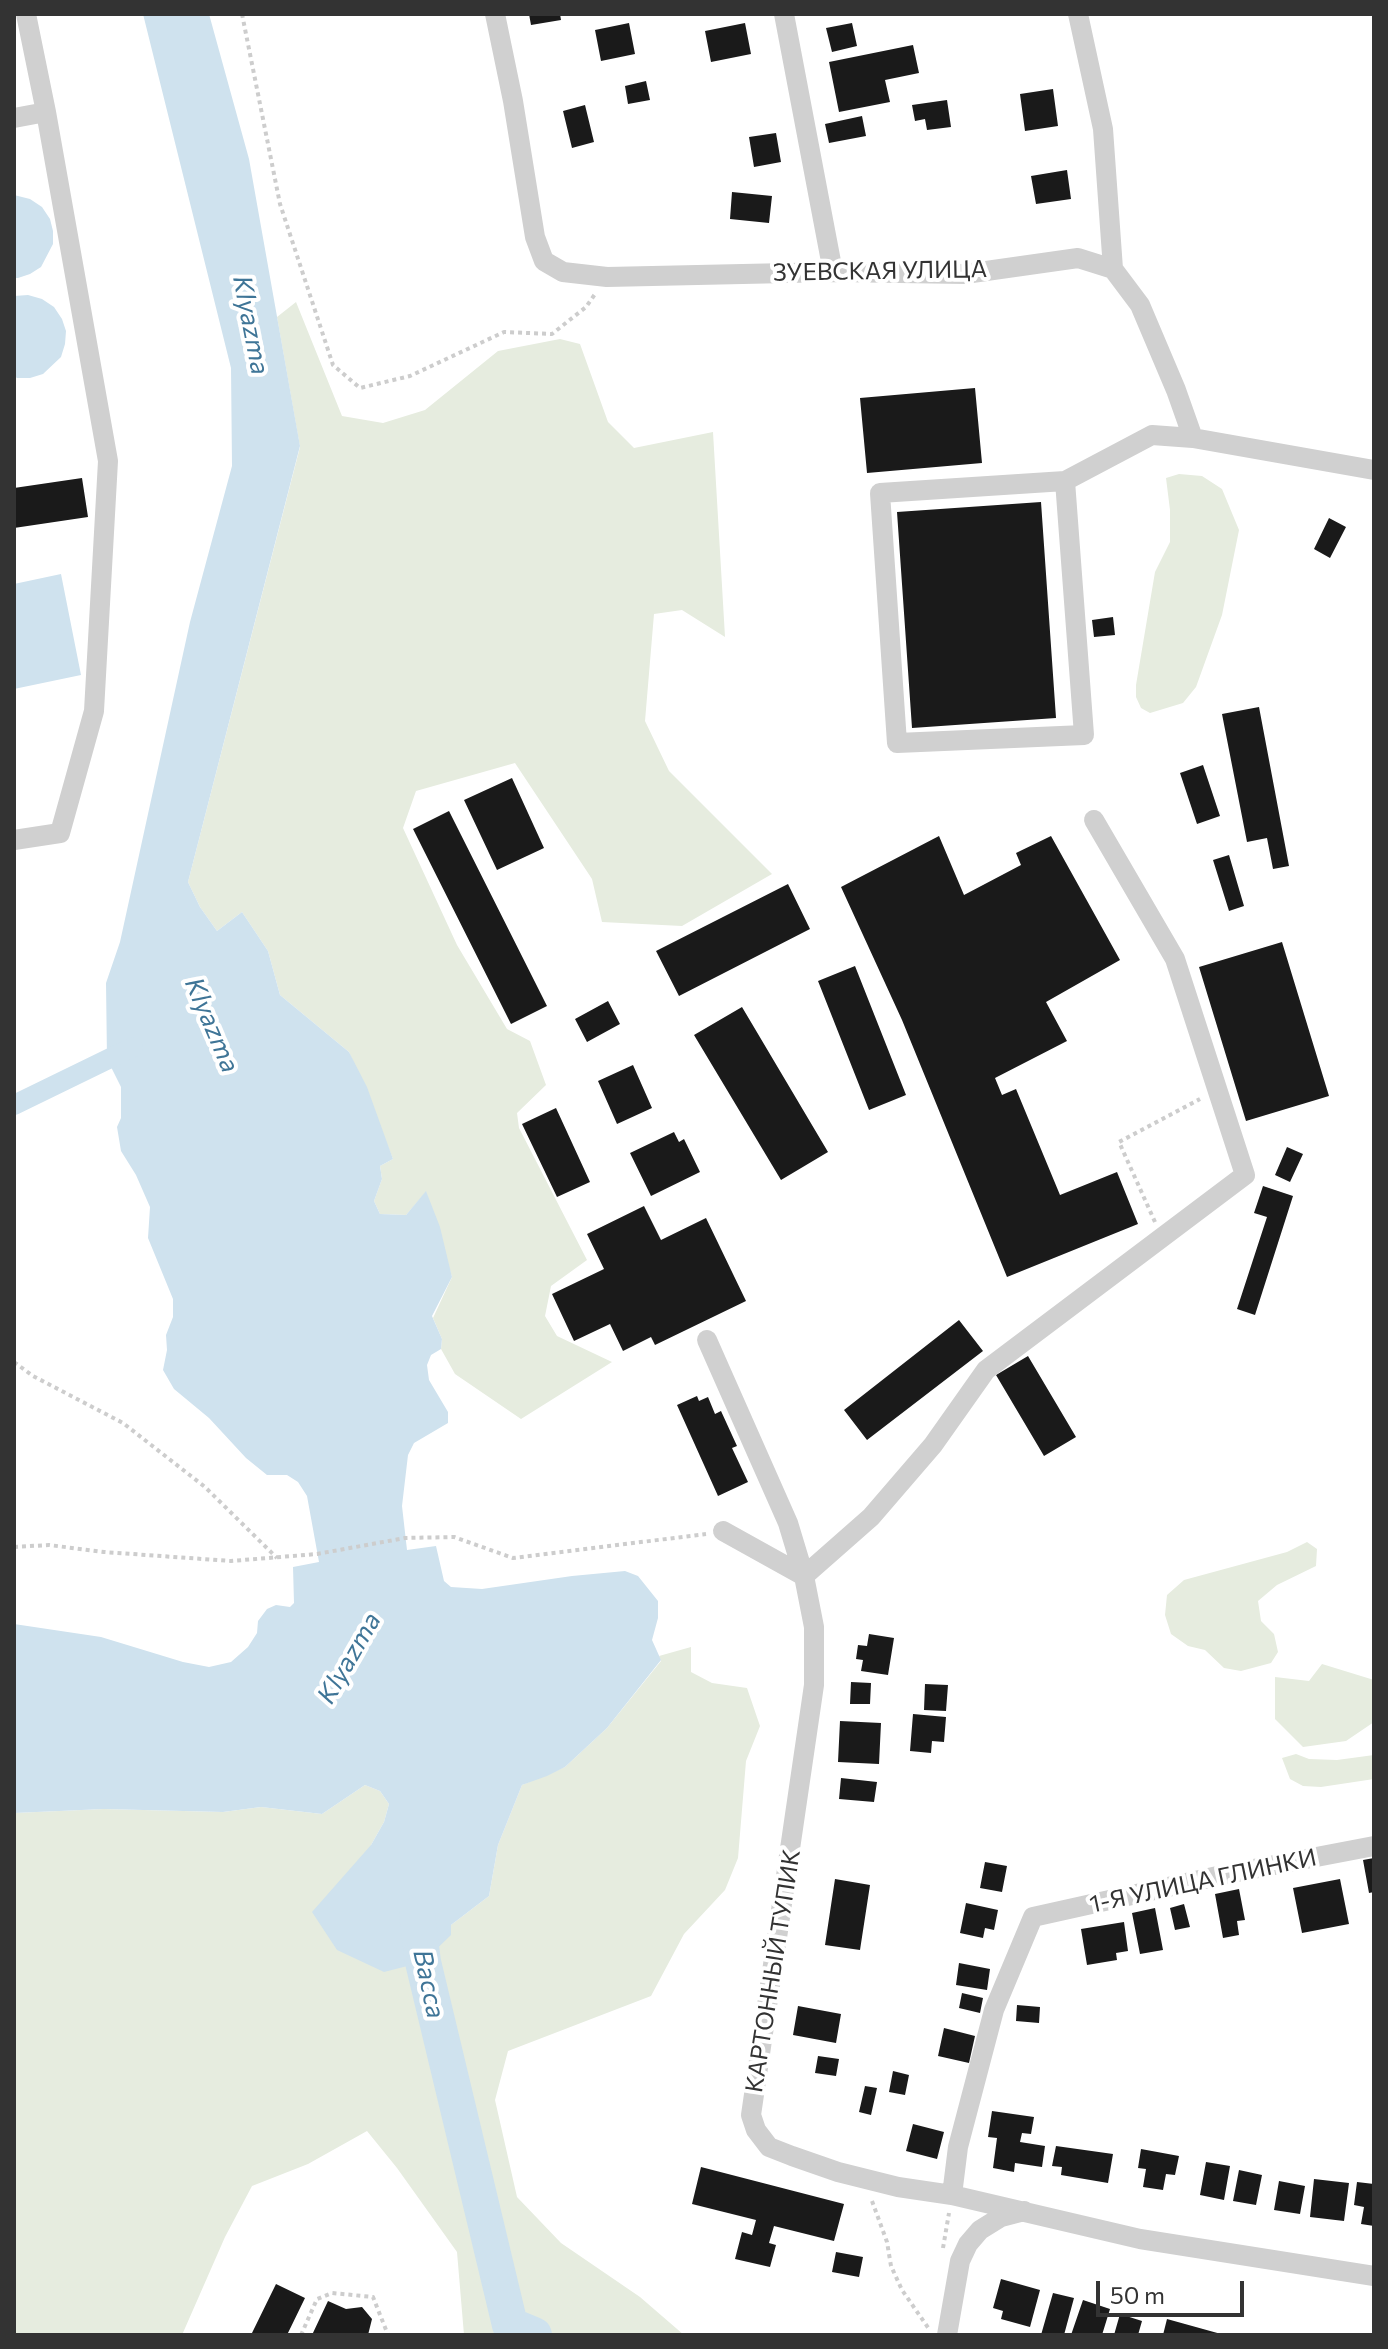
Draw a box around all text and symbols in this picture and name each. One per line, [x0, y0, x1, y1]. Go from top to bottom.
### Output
street label: ЗУЕВСКАЯ УЛИЦА [773, 255, 987, 287]
water label: Klyazma [226, 273, 276, 377]
water label: Klyazma [178, 973, 246, 1077]
water label: Klyazma [310, 1607, 388, 1709]
street label: 1-Я УЛИЦА ГЛИНКИ [1087, 1843, 1319, 1919]
street label: КАРТОННЫЙ ТУПИК [740, 1847, 806, 2095]
water label: Васса [407, 1947, 451, 2021]
scale bar [1100, 2265, 1248, 2315]
text: 50 m [1110, 2280, 1165, 2309]

